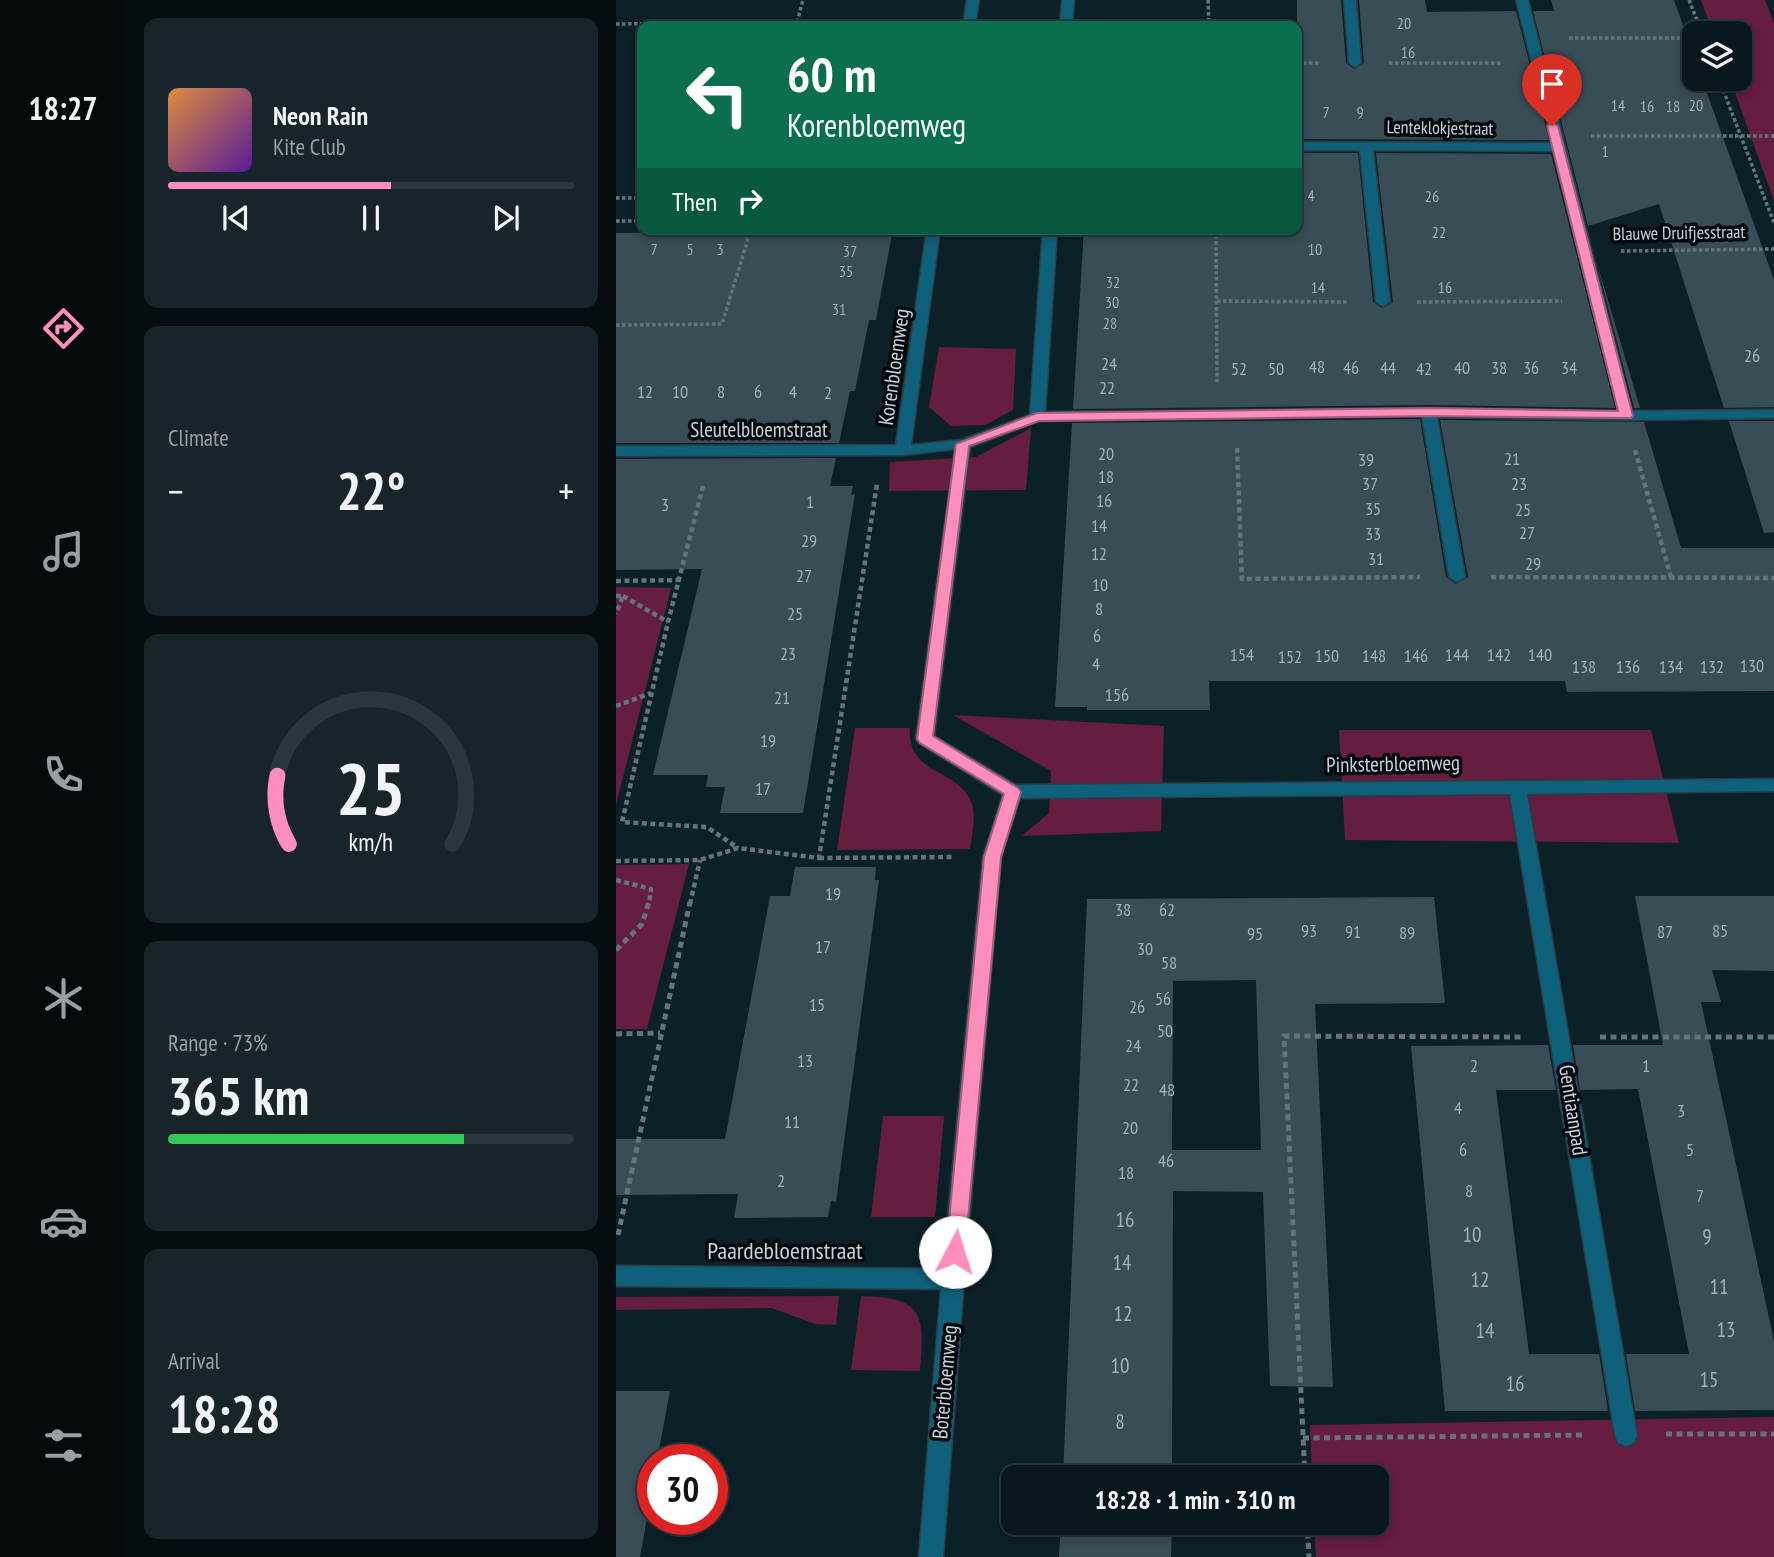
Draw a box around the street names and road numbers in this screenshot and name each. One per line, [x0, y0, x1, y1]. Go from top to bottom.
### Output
street label: Lenteklokjestraat [1386, 115, 1494, 140]
street label: Blauwe Druifjesstraat [1612, 220, 1746, 245]
street label: Korenbloemweg [872, 307, 915, 427]
street label: Sleutelbloemstraat [690, 416, 828, 443]
street label: Pinksterbloemweg [1326, 749, 1460, 778]
street label: Gentiaanpad [1553, 1063, 1594, 1157]
street label: Paardebloemstraat [707, 1235, 863, 1266]
street label: Boterbloemweg [926, 1324, 963, 1440]

